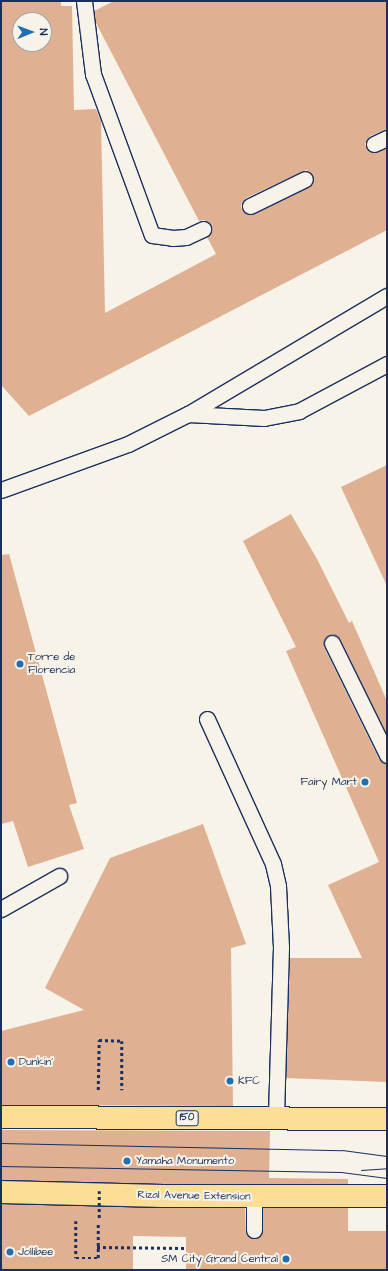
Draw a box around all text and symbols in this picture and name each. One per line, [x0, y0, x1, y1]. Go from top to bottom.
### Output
north arrow [12, 12, 52, 52]
text: N [36, 28, 51, 35]
place label: Torre de Florencia [28, 651, 75, 677]
marker: Torre de Florencia [15, 659, 25, 669]
place label: Fairy Mart [300, 775, 357, 789]
marker: Fairy Mart [360, 777, 370, 787]
place label: Dunkin' [19, 1055, 53, 1069]
marker: Dunkin' [6, 1057, 16, 1067]
place label: KFC [238, 1074, 260, 1088]
marker: KFC [225, 1076, 235, 1086]
road number: 150 [175, 1110, 199, 1126]
place label: Yamaha Monumento [136, 1154, 234, 1168]
marker: Yamaha Monumento [121, 1155, 133, 1167]
street label: Rizal Avenue Extension [137, 1188, 251, 1204]
place label: Jollibee [18, 1245, 53, 1259]
marker: Jollibee [5, 1247, 15, 1257]
place label: SM City Grand Central [161, 1252, 278, 1266]
marker: SM City Grand Central [281, 1254, 291, 1264]

